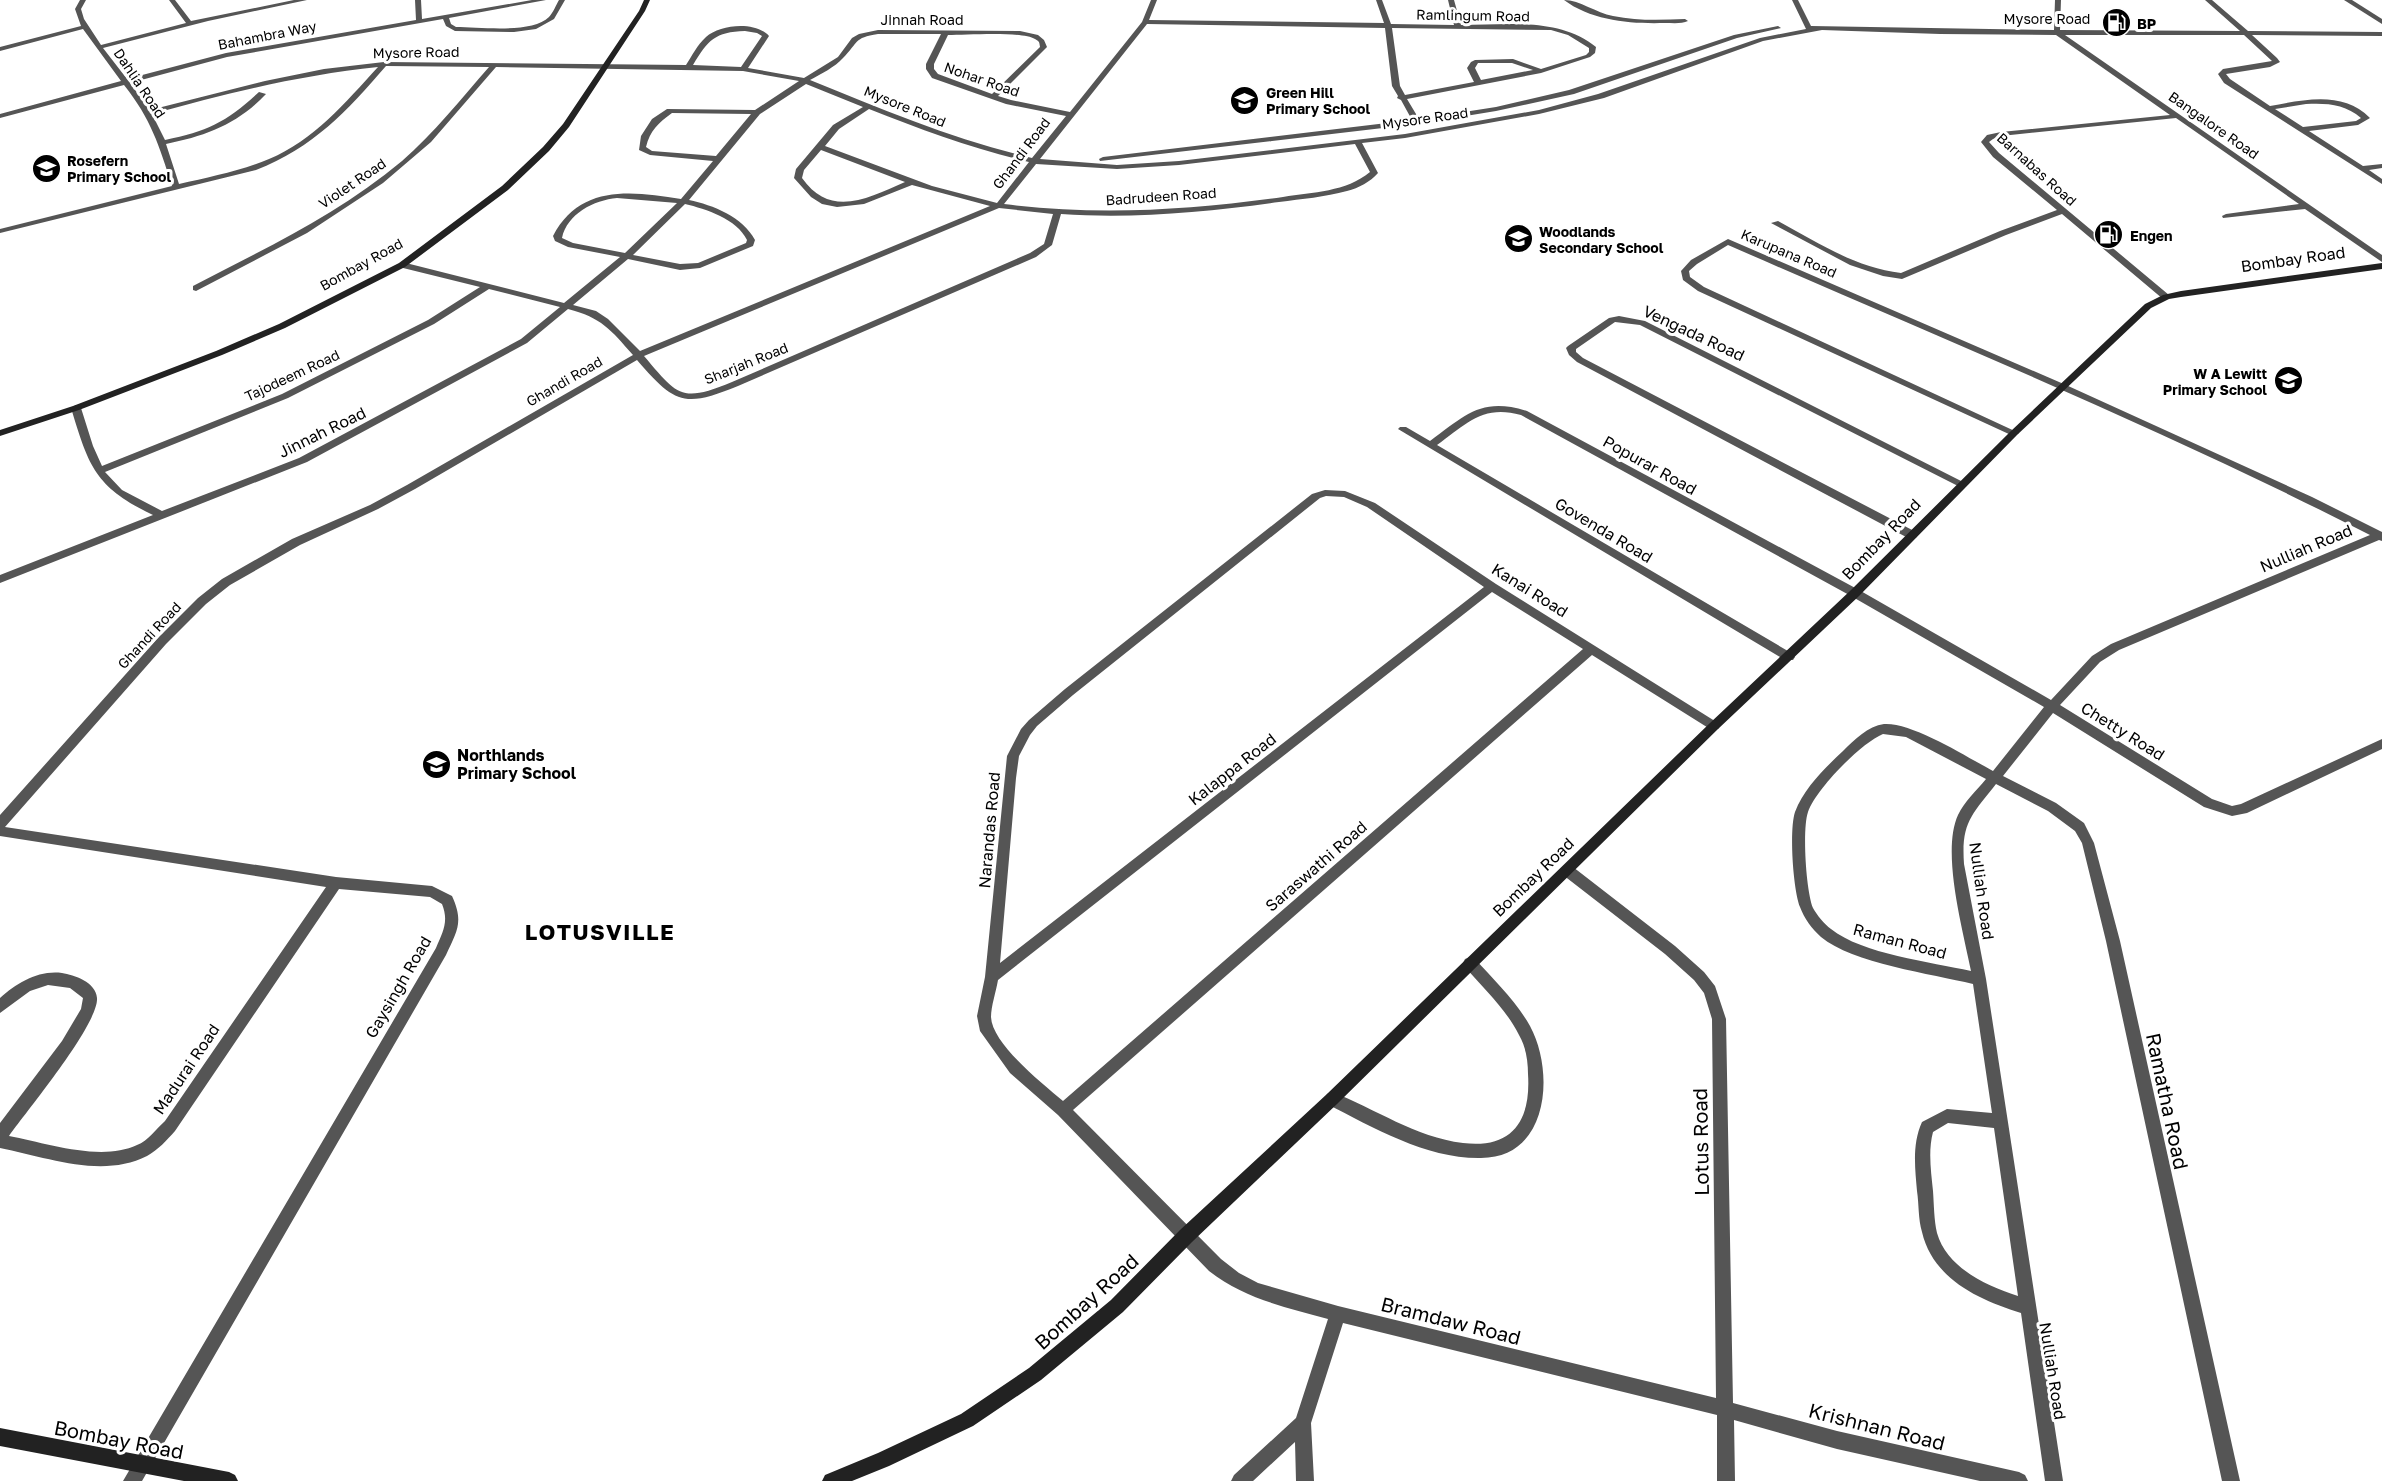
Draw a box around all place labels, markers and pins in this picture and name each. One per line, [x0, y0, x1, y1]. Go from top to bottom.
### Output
fuel station icon: BP [2100, 7, 2132, 39]
place label: BP [2137, 15, 2156, 32]
school or university icon: Green Hill Primary School [1229, 84, 1261, 116]
place label: Green Hill Primary School [1266, 84, 1370, 117]
school or university icon: Rosefern Primary School [30, 152, 62, 184]
place label: Rosefern Primary School [67, 152, 171, 185]
fuel station icon: Engen [2093, 219, 2125, 251]
school or university icon: Woodlands Secondary School [1502, 223, 1534, 255]
place label: Woodlands Secondary School [1539, 223, 1664, 256]
place label: Engen [2130, 227, 2173, 244]
place label: W A Lewitt Primary School [2163, 365, 2267, 398]
school or university icon: W A Lewitt Primary School [2272, 365, 2304, 397]
place label: Northlands Primary School [457, 745, 577, 783]
school or university icon: Northlands Primary School [420, 748, 452, 780]

